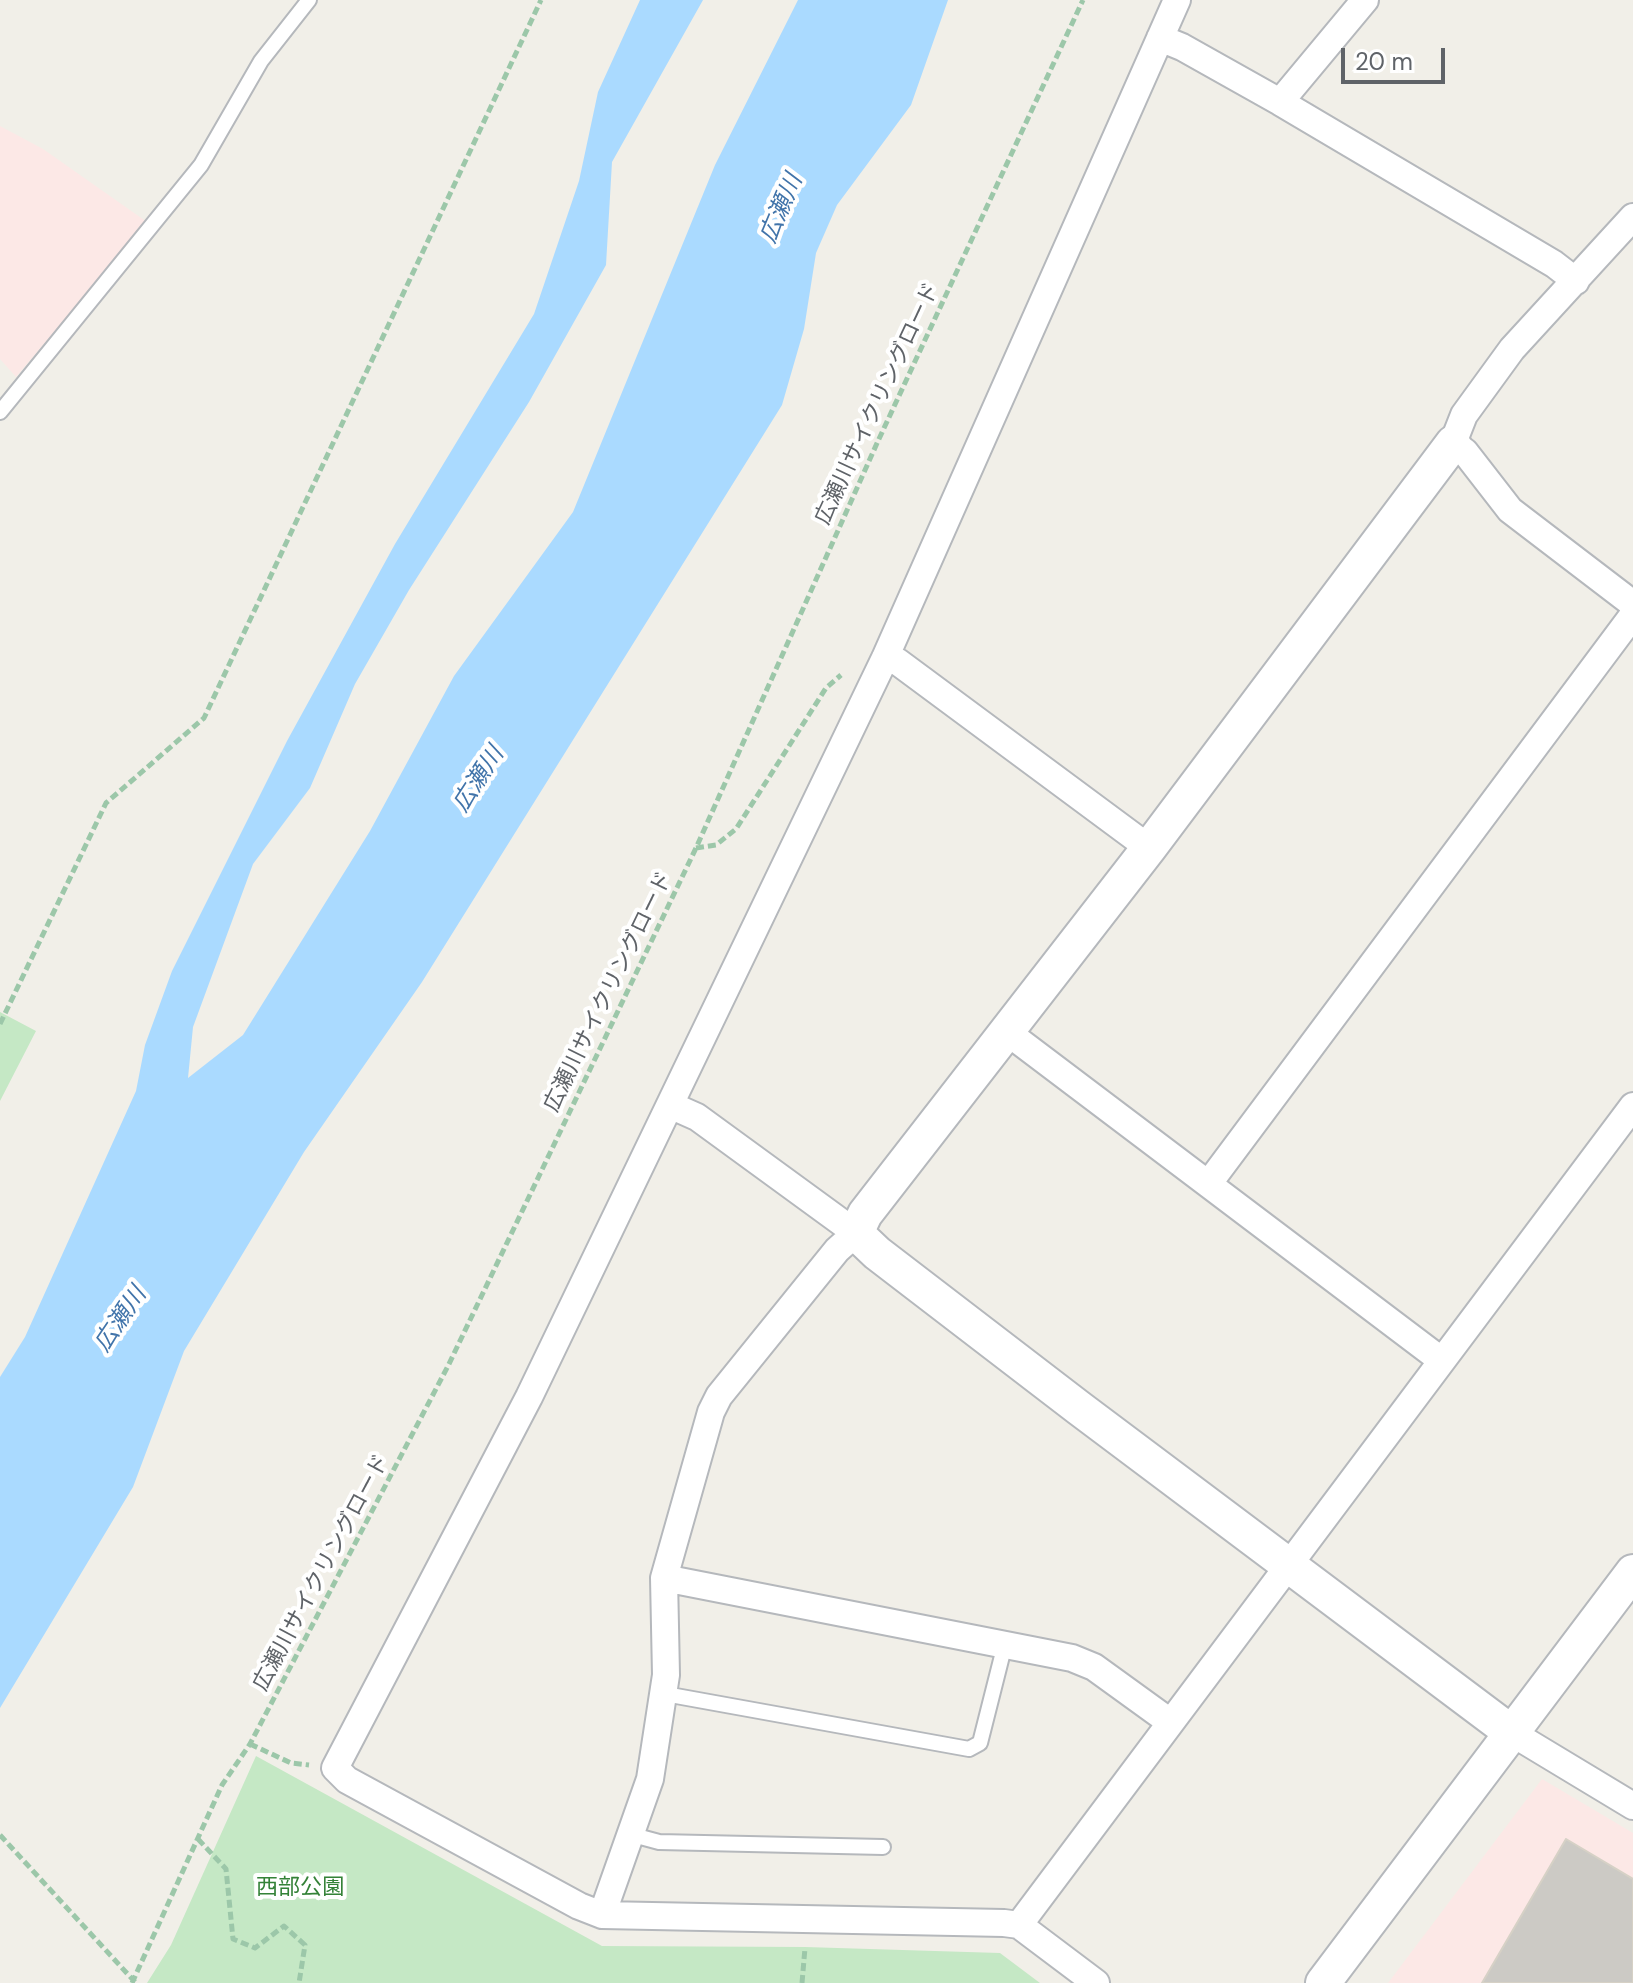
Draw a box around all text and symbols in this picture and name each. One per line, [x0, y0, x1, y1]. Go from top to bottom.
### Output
scale bar [1345, 32, 1449, 82]
text: 20 m [1355, 46, 1413, 77]
water label: 広瀬川 [755, 170, 809, 248]
street label: 広瀬川サイクリングロード [810, 279, 946, 529]
water label: 広瀬川 [447, 742, 511, 818]
street label: 広瀬川サイクリングロード [539, 868, 679, 1116]
water label: 広瀬川 [89, 1282, 153, 1358]
street label: 広瀬川サイクリングロード [248, 1450, 396, 1696]
park label: 西部公園 [256, 1875, 344, 1901]

